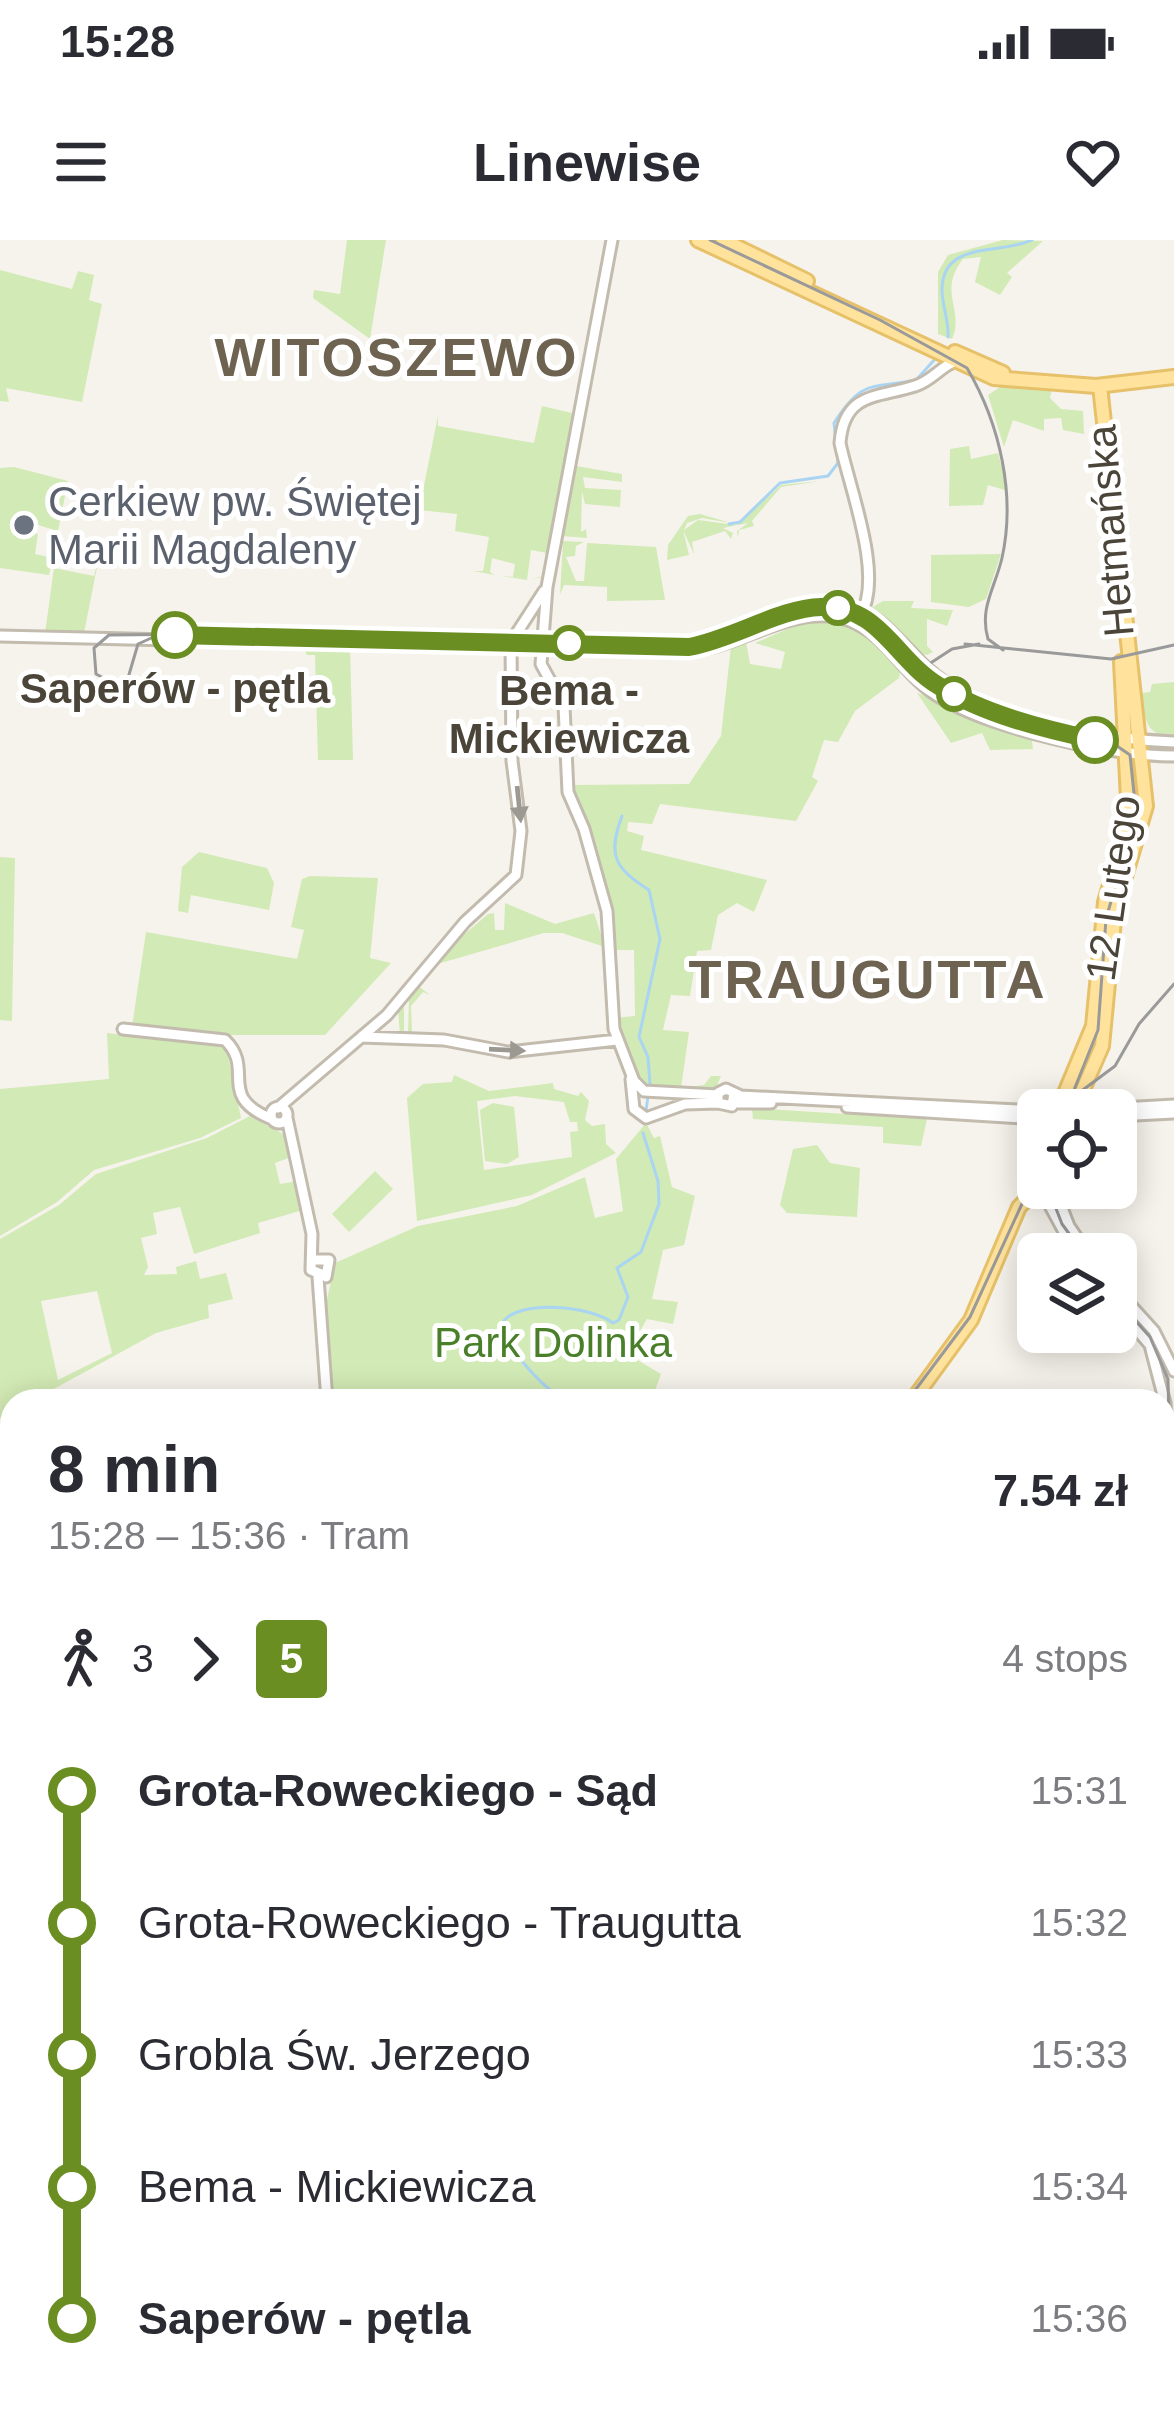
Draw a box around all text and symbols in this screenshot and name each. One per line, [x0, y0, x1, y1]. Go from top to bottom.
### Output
text: 15:28 [60, 16, 175, 67]
icon: menu [48, 129, 114, 195]
icon: heart [1060, 129, 1126, 195]
text: Linewise [473, 132, 701, 192]
district label: WITOSZEWO [215, 327, 579, 387]
street label: Hetmańska [1077, 423, 1143, 639]
place label: Cerkiew pw. Świętej Marii Magdaleny [48, 477, 421, 573]
marker: Cerkiew pw. Świętej Marii Magdaleny [11, 512, 37, 538]
unlabelled marker [822, 592, 854, 624]
marker: Saperów - pętla [153, 613, 197, 657]
marker: Bema - Mickiewicza [553, 627, 585, 659]
place label: Saperów - pętla [20, 665, 331, 712]
place label: Bema - Mickiewicza [449, 667, 690, 762]
unlabelled marker [938, 678, 970, 710]
unlabelled marker [1073, 718, 1117, 762]
one-way arrow [510, 786, 529, 824]
street label: 12 Lutego [1077, 792, 1149, 984]
district label: TRAUGUTTA [689, 949, 1047, 1009]
one-way arrow [489, 1040, 526, 1059]
map controls [1017, 1089, 1137, 1353]
button: locate [1017, 1089, 1137, 1209]
button: layers [1017, 1233, 1137, 1353]
park label: Park Dolinka [434, 1319, 673, 1366]
text: 8 min [48, 1432, 220, 1506]
text: 7.54 zł [993, 1465, 1128, 1516]
text: 15:28 – 15:36 · Tram [48, 1514, 410, 1557]
icon: walk [48, 1626, 114, 1692]
icon: forward [172, 1626, 238, 1692]
text: 5 [280, 1635, 303, 1682]
text: 3 [132, 1637, 154, 1680]
text: 4 stops [1002, 1637, 1128, 1680]
text: Grota-Roweckiego - Sąd [138, 1765, 658, 1816]
text: 15:31 [1030, 1769, 1128, 1812]
text: Grota-Roweckiego - Traugutta [138, 1897, 741, 1948]
text: 15:32 [1030, 1901, 1128, 1944]
text: Grobla Św. Jerzego [138, 2029, 531, 2080]
text: 15:33 [1030, 2033, 1128, 2076]
text: Bema - Mickiewicza [138, 2161, 536, 2212]
text: 15:34 [1030, 2165, 1128, 2208]
text: Saperów - pętla [138, 2293, 471, 2344]
text: 15:36 [1030, 2297, 1128, 2340]

